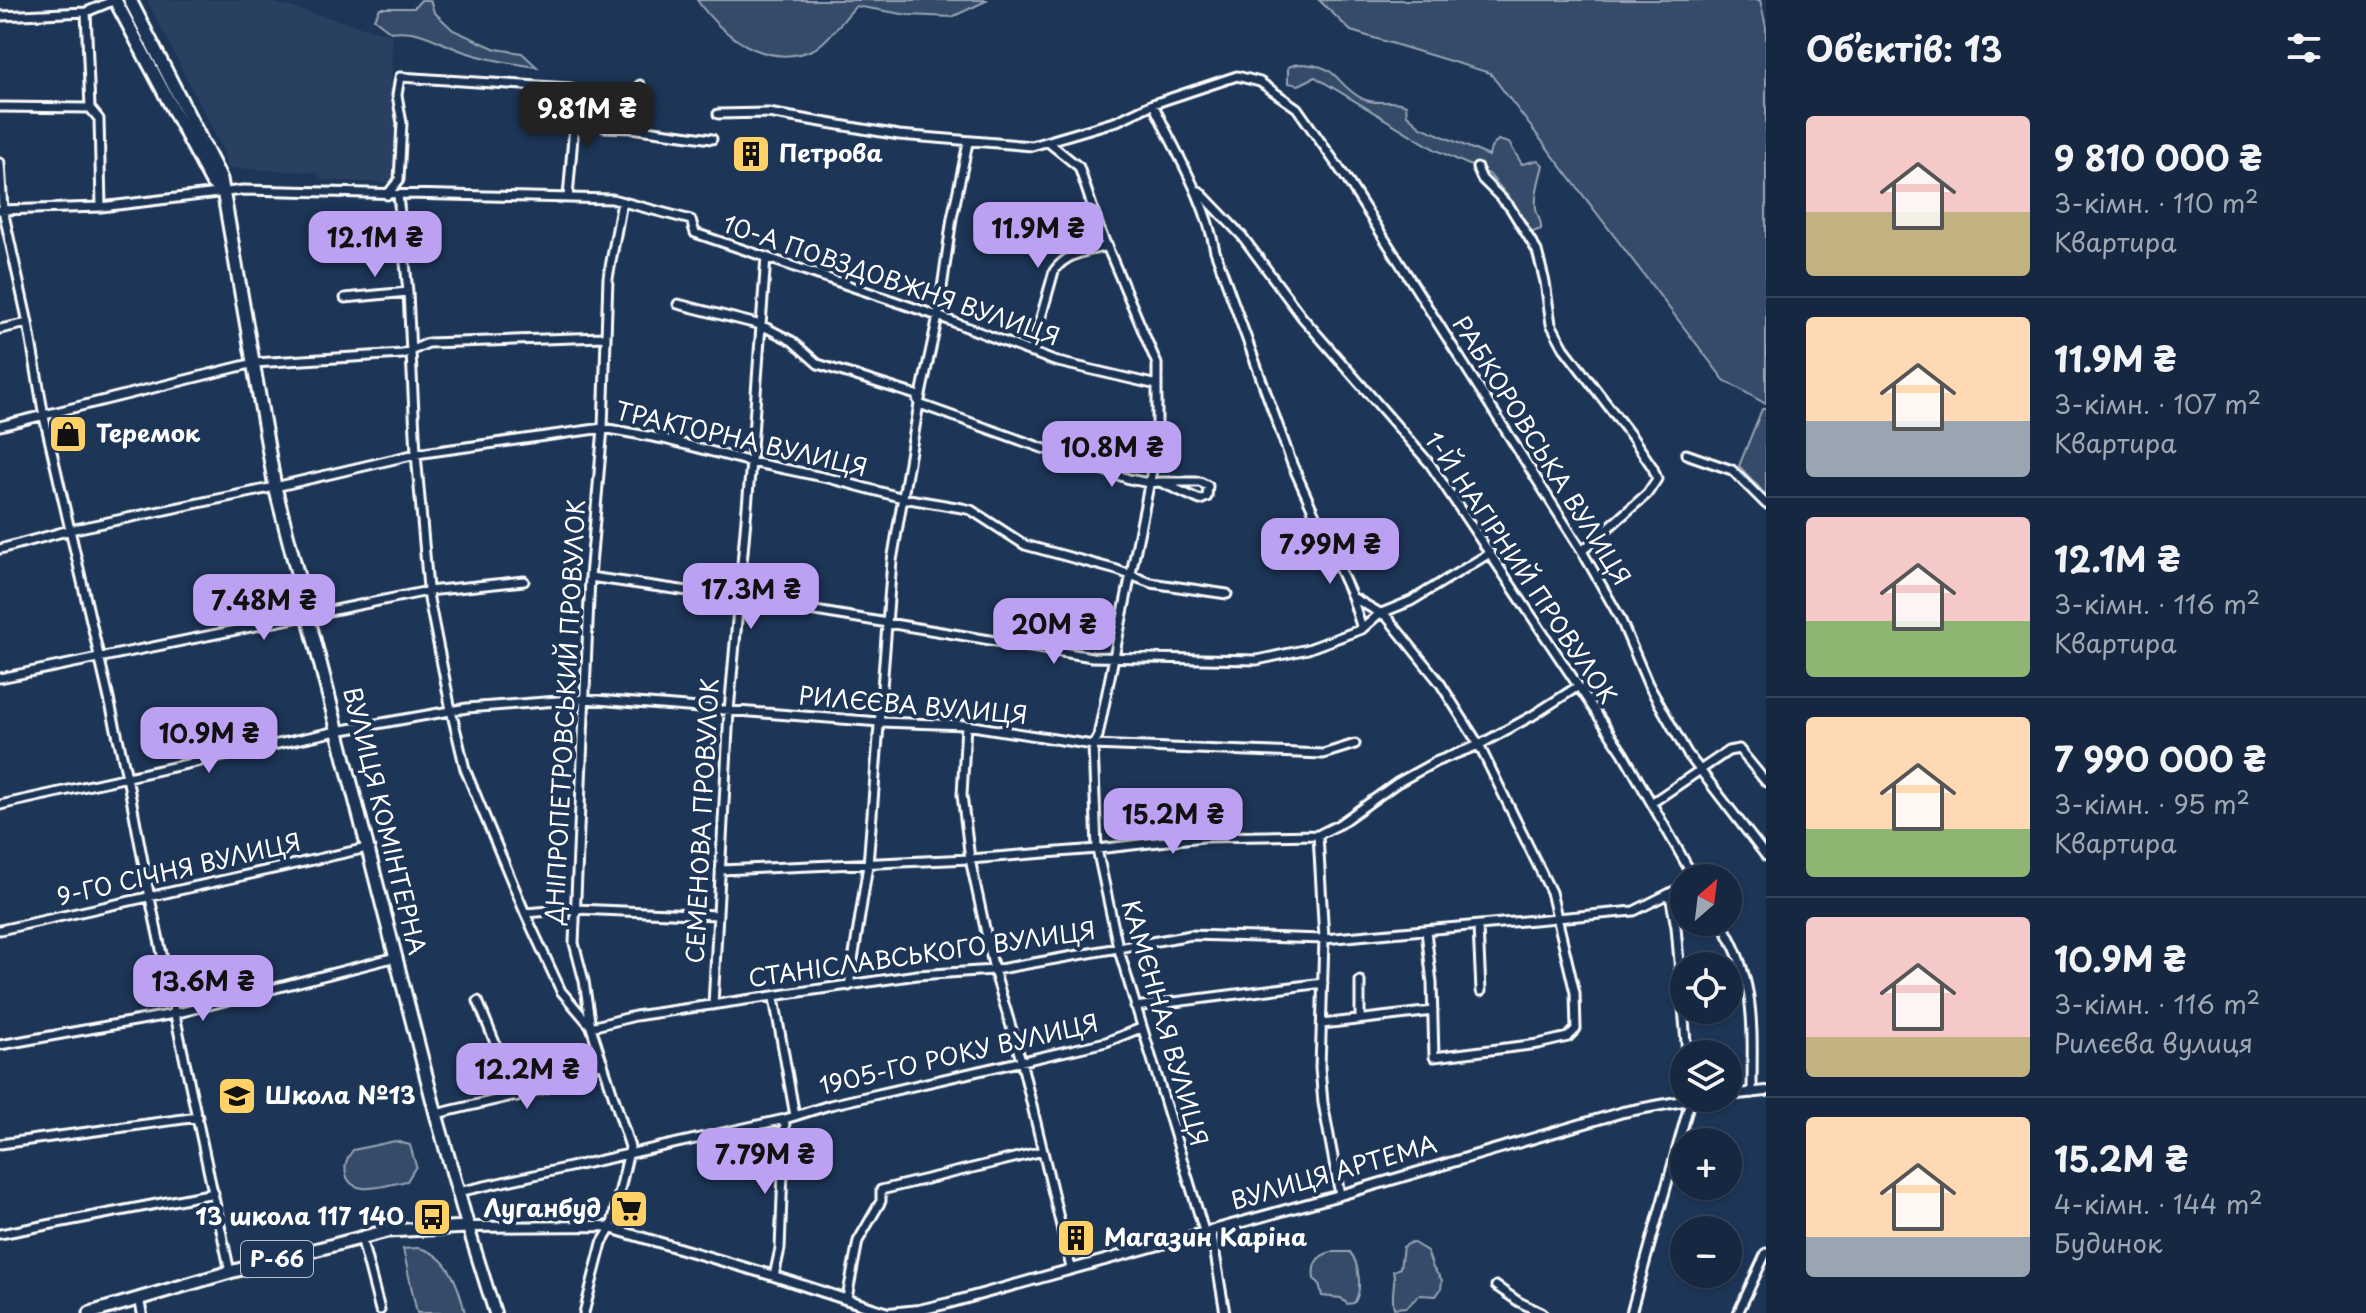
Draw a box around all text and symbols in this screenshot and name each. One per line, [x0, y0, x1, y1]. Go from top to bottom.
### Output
text: Об’єктів: 13 [1806, 22, 2002, 74]
icon: filters [2282, 26, 2326, 70]
pin: 9.81M ₴ [513, 82, 661, 150]
text: 9.81M ₴ [537, 88, 637, 127]
text: 9 810 000 ₴ [2054, 131, 2262, 183]
building icon: Петрова [730, 133, 772, 175]
place label: Петрова [779, 134, 884, 170]
icon: home [1870, 148, 1966, 244]
text: 3-кімн. · 110 m² [2054, 183, 2259, 222]
pin: 11.9M ₴ [964, 202, 1112, 270]
street label: 10-А ПОВЗДОВЖНЯ ВУЛИЦЯ [718, 204, 1065, 354]
text: 11.9M ₴ [991, 208, 1085, 247]
pin: 12.1M ₴ [301, 211, 449, 279]
text: 12.1M ₴ [327, 217, 423, 256]
text: Квартира [2054, 222, 2177, 261]
street label: РАБКОРОВСЬКА ВУЛИЦЯ [1445, 308, 1641, 592]
text: 11.9M ₴ [2054, 332, 2176, 384]
icon: home [1870, 349, 1966, 445]
text: 3-кімн. · 107 m² [2054, 384, 2261, 423]
street label: ТРАКТОРНА ВУЛИЦЯ [612, 392, 871, 485]
shop icon: Теремок [47, 413, 89, 455]
place label: Теремок [96, 414, 201, 450]
pin: 10.8M ₴ [1038, 421, 1186, 489]
street label: 1-Й НАГІРНИЙ ПРОВУЛОК [1417, 423, 1627, 710]
text: Квартира [2054, 423, 2177, 462]
text: 10.8M ₴ [1060, 427, 1164, 466]
street label: ДНІПРОПЕТРОВСЬКИЙ ПРОВУЛОК [535, 499, 593, 926]
pin: 7.99M ₴ [1256, 518, 1404, 586]
text: 7.99M ₴ [1279, 524, 1381, 563]
text: 12.1M ₴ [2054, 532, 2180, 584]
icon: home [1870, 549, 1966, 645]
pin: 17.3M ₴ [677, 563, 825, 631]
text: 17.3M ₴ [701, 569, 801, 608]
pin: 7.48M ₴ [190, 574, 338, 642]
text: 7.48M ₴ [211, 580, 317, 619]
text: 3-кімн. · 116 m² [2054, 584, 2260, 623]
pin: 20M ₴ [998, 598, 1110, 666]
text: 20M ₴ [1011, 604, 1097, 643]
text: Квартира [2054, 623, 2177, 662]
street label: РИЛЄЄВА ВУЛИЦЯ [797, 676, 1029, 732]
street label: СЕМЕНОВА ПРОВУЛОК [676, 677, 726, 965]
street label: ВУЛИЦЯ КОМІНТЕРНА [335, 683, 437, 958]
pin: 10.9M ₴ [135, 707, 283, 775]
text: 10.9M ₴ [158, 713, 260, 752]
text: 7 990 000 ₴ [2054, 732, 2266, 784]
icon: home [1870, 749, 1966, 845]
text: 3-кімн. · 95 m² [2054, 784, 2250, 823]
pin: 15.2M ₴ [1099, 788, 1247, 856]
text: 15.2M ₴ [1122, 794, 1224, 833]
street label: 9-ГО СІЧНЯ ВУЛИЦЯ [53, 822, 304, 914]
text: Квартира [2054, 823, 2177, 862]
north arrow [1670, 864, 1742, 936]
map controls [1670, 864, 1742, 1288]
street label: КАМЄННАЯ ВУЛИЦЯ [1113, 895, 1218, 1150]
street label: СТАНІСЛАВСЬКОГО ВУЛИЦЯ [746, 911, 1098, 995]
text: 10.9M ₴ [2054, 932, 2186, 984]
icon: home [1870, 949, 1966, 1045]
button: locate [1670, 952, 1742, 1024]
pin: 13.6M ₴ [129, 955, 277, 1023]
text: 13.6M ₴ [151, 961, 255, 1000]
text: 3-кімн. · 116 m² [2054, 984, 2260, 1023]
street label: 1905-ГО РОКУ ВУЛИЦЯ [815, 1003, 1102, 1103]
text: Рилєєва вулиця [2054, 1023, 2253, 1062]
button: layers [1670, 1040, 1742, 1112]
pin: 12.2M ₴ [453, 1043, 601, 1111]
text: 12.2M ₴ [474, 1049, 580, 1088]
school or university icon: Школа №13 [216, 1075, 258, 1117]
place label: Школа №13 [265, 1076, 416, 1112]
street label: ВУЛИЦЯ АРТЕМА [1226, 1124, 1441, 1218]
pin: 7.79M ₴ [691, 1128, 839, 1196]
button: + [1670, 1128, 1742, 1200]
text: 15.2M ₴ [2054, 1132, 2188, 1184]
text: 7.79M ₴ [715, 1134, 815, 1173]
icon: home [1870, 1149, 1966, 1245]
text: 4-кімн. · 144 m² [2054, 1184, 2263, 1223]
supermarket icon: Луганбуд [608, 1188, 650, 1230]
place label: Луганбуд [484, 1189, 601, 1225]
bus stop icon: 13 школа 117 140 [411, 1196, 453, 1238]
place label: 13 школа 117 140 [195, 1197, 404, 1233]
button: − [1670, 1216, 1742, 1288]
building icon: Магазин Каріна [1055, 1217, 1097, 1259]
place label: Магазин Каріна [1104, 1218, 1308, 1254]
text: Будинок [2054, 1223, 2162, 1262]
road number: Р-66 [241, 1241, 313, 1277]

